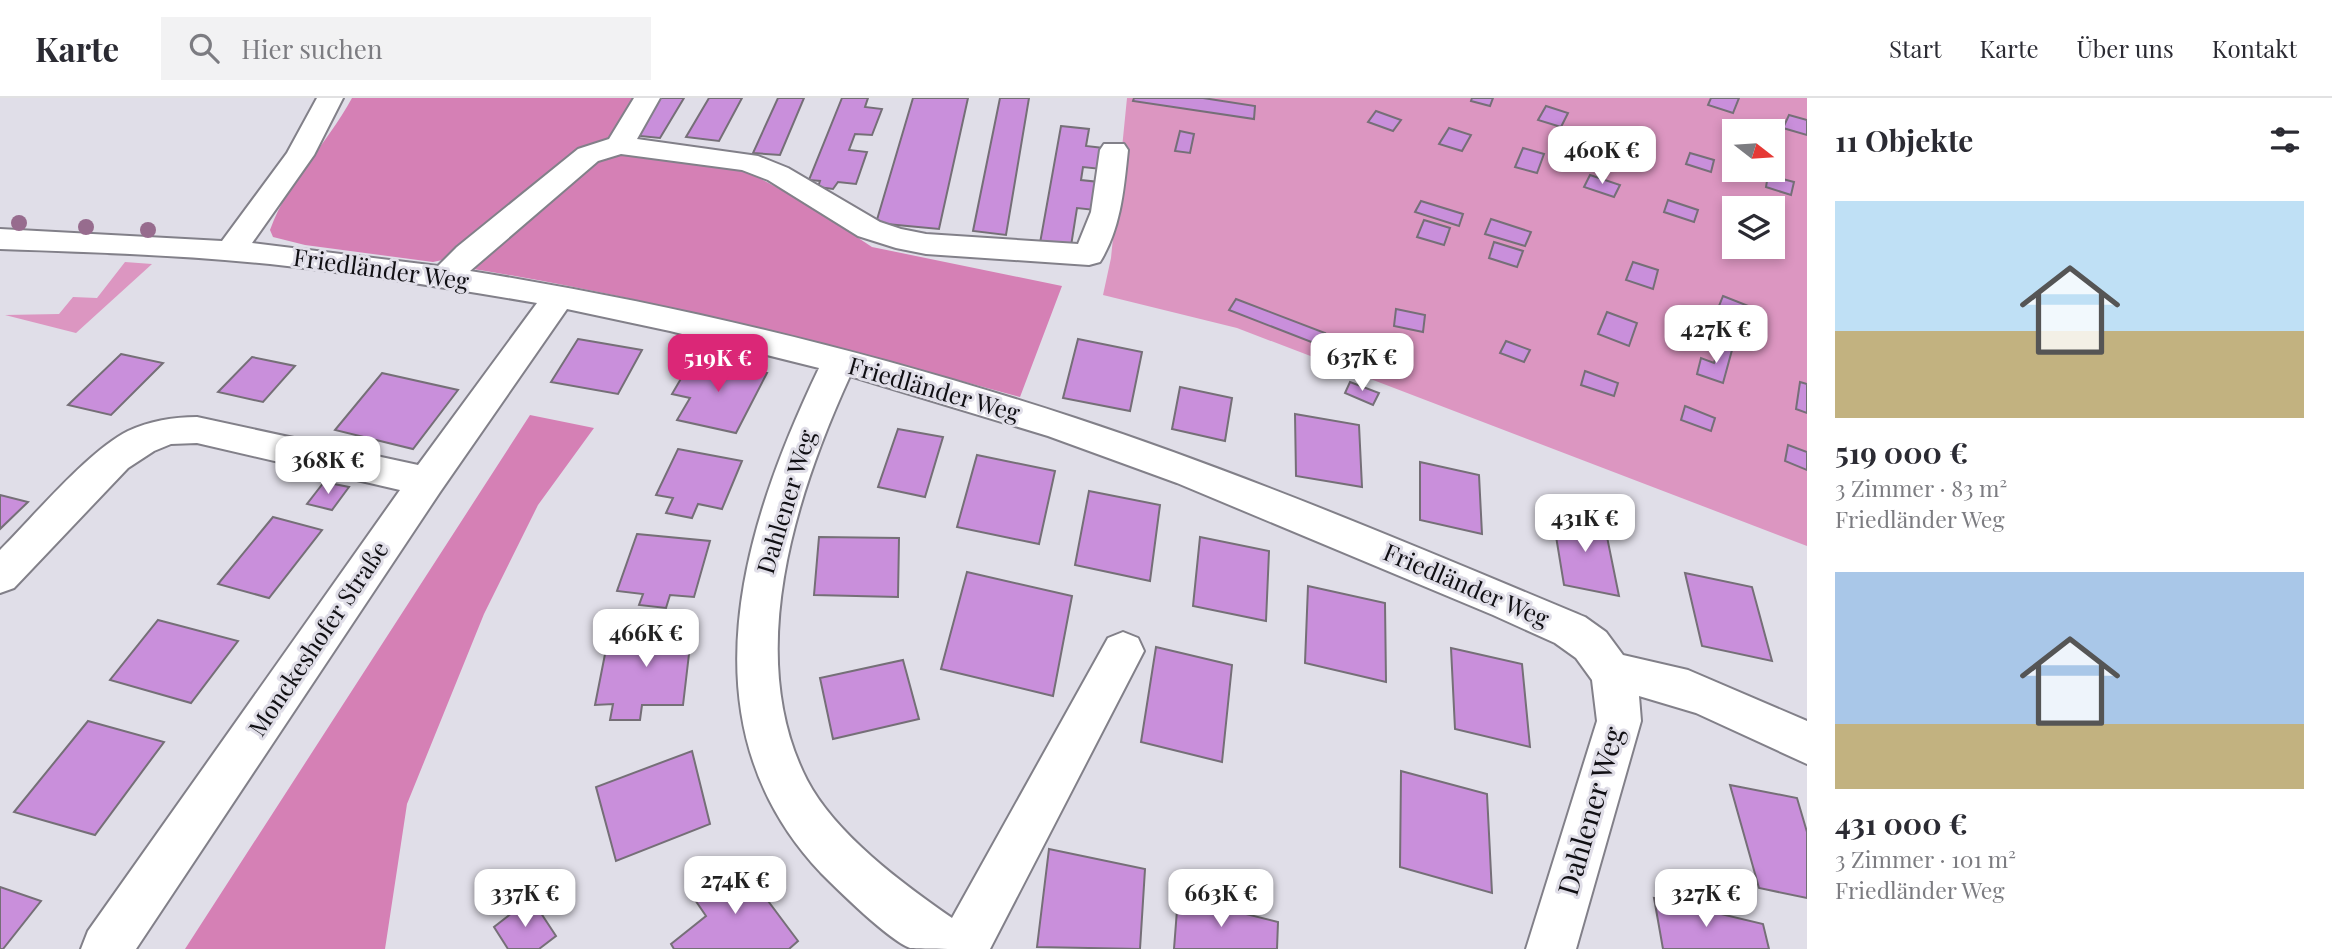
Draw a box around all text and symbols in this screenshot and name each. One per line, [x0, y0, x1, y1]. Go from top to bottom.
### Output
search box [161, 17, 651, 80]
text: Karte [35, 26, 119, 70]
icon: search [185, 29, 223, 67]
text: Hier suchen [241, 31, 383, 66]
text: Start [1889, 32, 1942, 64]
text: Karte [1980, 32, 2039, 64]
text: Über uns [2077, 32, 2174, 64]
text: Kontakt [2212, 32, 2297, 64]
north arrow [1722, 119, 1785, 182]
map controls [1722, 119, 1785, 259]
text: 11 Objekte [1835, 120, 1974, 160]
icon: filters [2266, 121, 2304, 159]
pin: 460K € [1545, 126, 1659, 186]
text: 460K € [1564, 133, 1640, 164]
button: layers [1722, 196, 1785, 259]
street label: Friedländer Weg [291, 240, 471, 296]
icon: home [2007, 247, 2133, 373]
pin: 427K € [1659, 306, 1773, 365]
text: 427K € [1681, 312, 1751, 343]
pin: 519K € [661, 334, 775, 394]
pin: 637K € [1305, 334, 1419, 393]
text: 637K € [1327, 340, 1397, 371]
text: 519K € [684, 341, 752, 372]
street label: Friedländer Weg [845, 348, 1024, 428]
street label: Dahlener Weg [748, 425, 822, 577]
text: 519 000 € [1835, 432, 1968, 472]
pin: 368K € [271, 436, 385, 496]
text: 368K € [291, 443, 365, 474]
text: 3 Zimmer · 83 m² [1835, 472, 2007, 503]
pin: 431K € [1528, 494, 1642, 554]
text: 431K € [1551, 501, 1619, 532]
text: Friedländer Weg [1835, 503, 2005, 534]
street label: Monckeshofer Straße [240, 534, 394, 742]
street label: Friedländer Weg [1379, 535, 1555, 634]
pin: 466K € [589, 610, 703, 669]
text: 466K € [609, 616, 683, 647]
icon: home [2007, 618, 2133, 744]
street label: Dahlener Weg [1548, 722, 1631, 899]
text: 431 000 € [1835, 803, 1968, 843]
text: 3 Zimmer · 101 m² [1835, 843, 2016, 874]
pin: 274K € [678, 856, 792, 916]
text: 274K € [700, 863, 770, 894]
pin: 337K € [468, 870, 582, 929]
pin: 663K € [1164, 870, 1278, 929]
pin: 327K € [1649, 870, 1763, 929]
text: Friedländer Weg [1835, 874, 2005, 905]
text: 337K € [490, 876, 560, 907]
text: 663K € [1184, 876, 1258, 907]
text: 327K € [1671, 876, 1741, 907]

